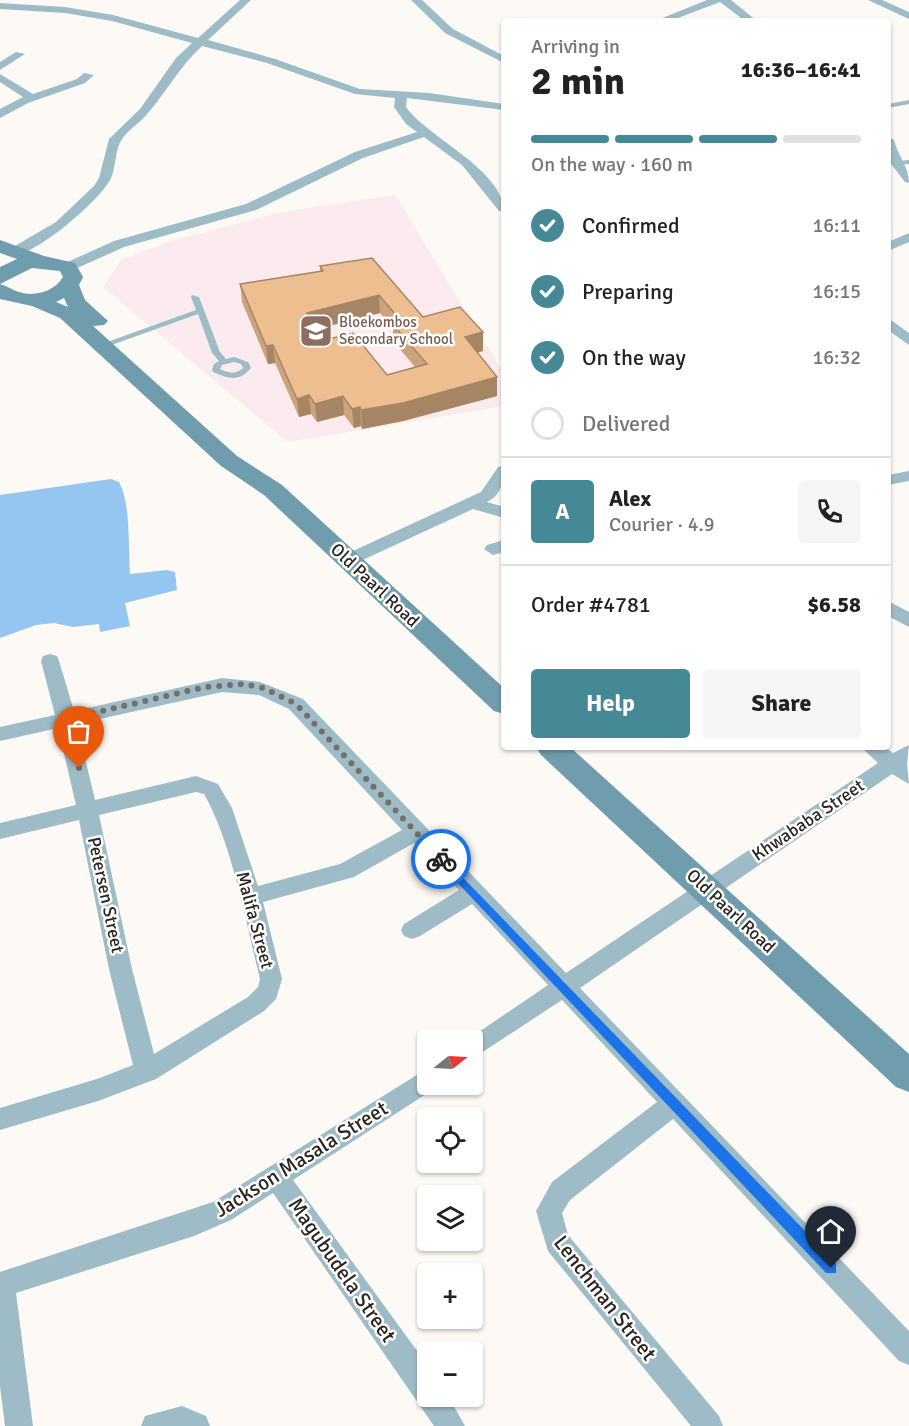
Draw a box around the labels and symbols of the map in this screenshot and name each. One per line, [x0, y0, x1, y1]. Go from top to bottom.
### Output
school or university icon: Bloekombos Secondary School [298, 313, 334, 349]
place label: Bloekombos Secondary School [339, 313, 453, 348]
street label: Old Paarl Road [326, 538, 424, 632]
pin [53, 706, 104, 768]
street label: Khwababa Street [748, 774, 868, 866]
courier [411, 829, 471, 889]
street label: Petersen Street [83, 835, 129, 955]
street label: Old Paarl Road [682, 864, 780, 958]
street label: Malifa Street [231, 869, 279, 971]
north arrow [417, 1029, 483, 1095]
street label: Jackson Masala Street [209, 1095, 393, 1223]
street label: Magubudela Street [282, 1193, 402, 1347]
pin [805, 1206, 856, 1268]
street label: Lenchman Street [548, 1230, 662, 1366]

